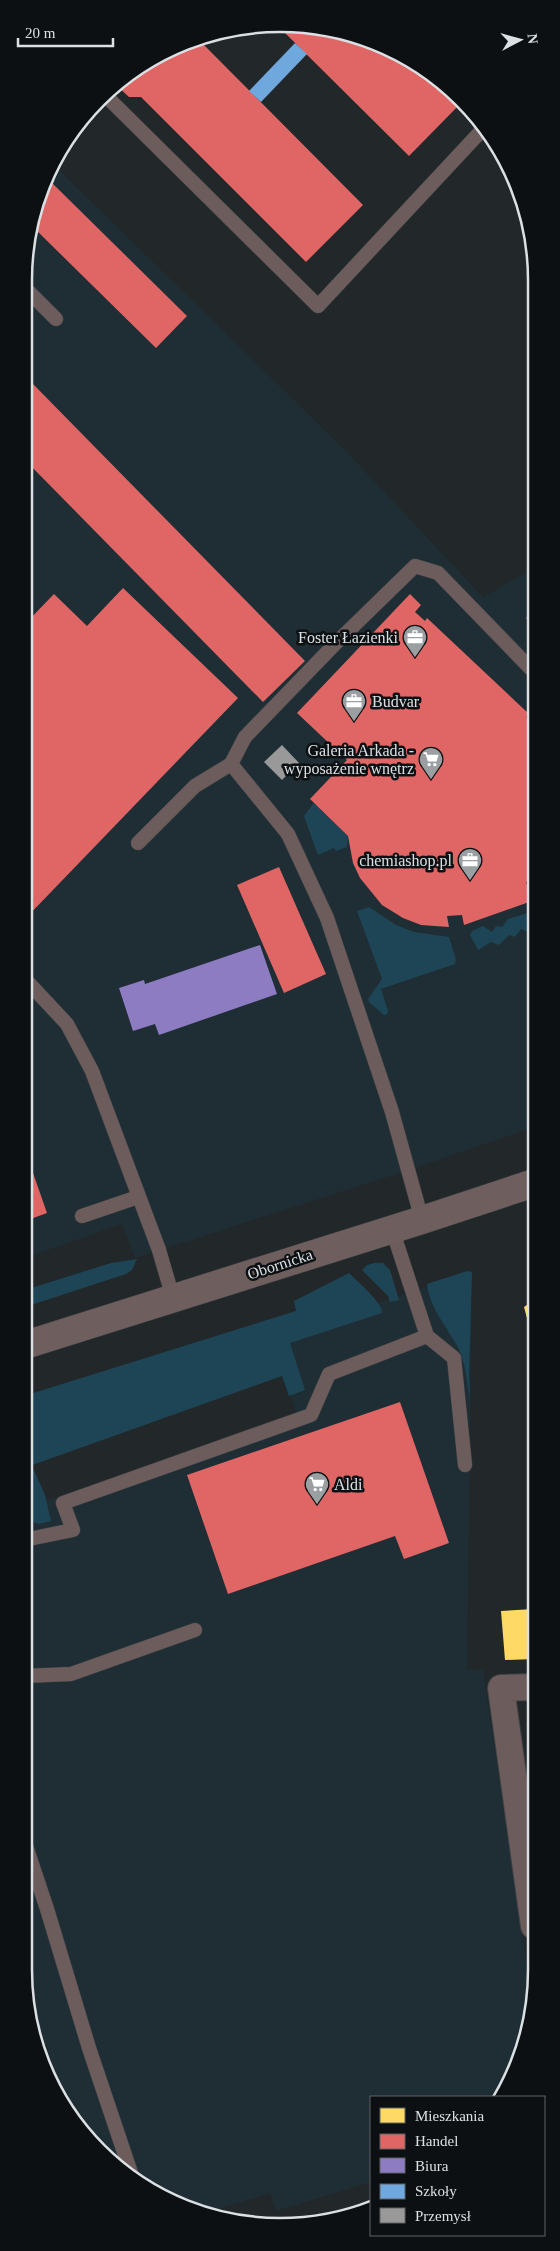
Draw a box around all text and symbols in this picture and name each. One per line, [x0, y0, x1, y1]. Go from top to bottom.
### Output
scale bar [18, 15, 112, 47]
north arrow [495, 15, 545, 65]
text: 20 m [25, 25, 56, 41]
text: N [524, 33, 540, 45]
office icon: Foster Łazienki [402, 624, 428, 658]
place label: Foster Łazienki [298, 629, 399, 646]
office icon: Budvar [341, 688, 367, 722]
place label: Budvar [372, 693, 420, 710]
place label: Galeria Arkada - wyposażenie wnętrz [284, 742, 414, 778]
supermarket icon: Galeria Arkada - wyposażenie wnętrz [418, 746, 444, 780]
office icon: chemiashop.pl [457, 847, 483, 881]
place label: chemiashop.pl [359, 852, 453, 870]
street label: Obornicka [245, 1245, 315, 1283]
supermarket icon: Aldi [304, 1471, 330, 1505]
place label: Aldi [334, 1476, 363, 1493]
legend [370, 2096, 545, 2236]
text: Mieszkania [415, 2108, 484, 2124]
text: Handel [415, 2133, 458, 2149]
text: Biura [415, 2158, 449, 2174]
text: Szkoły [415, 2183, 457, 2199]
text: Przemysł [415, 2208, 472, 2224]

